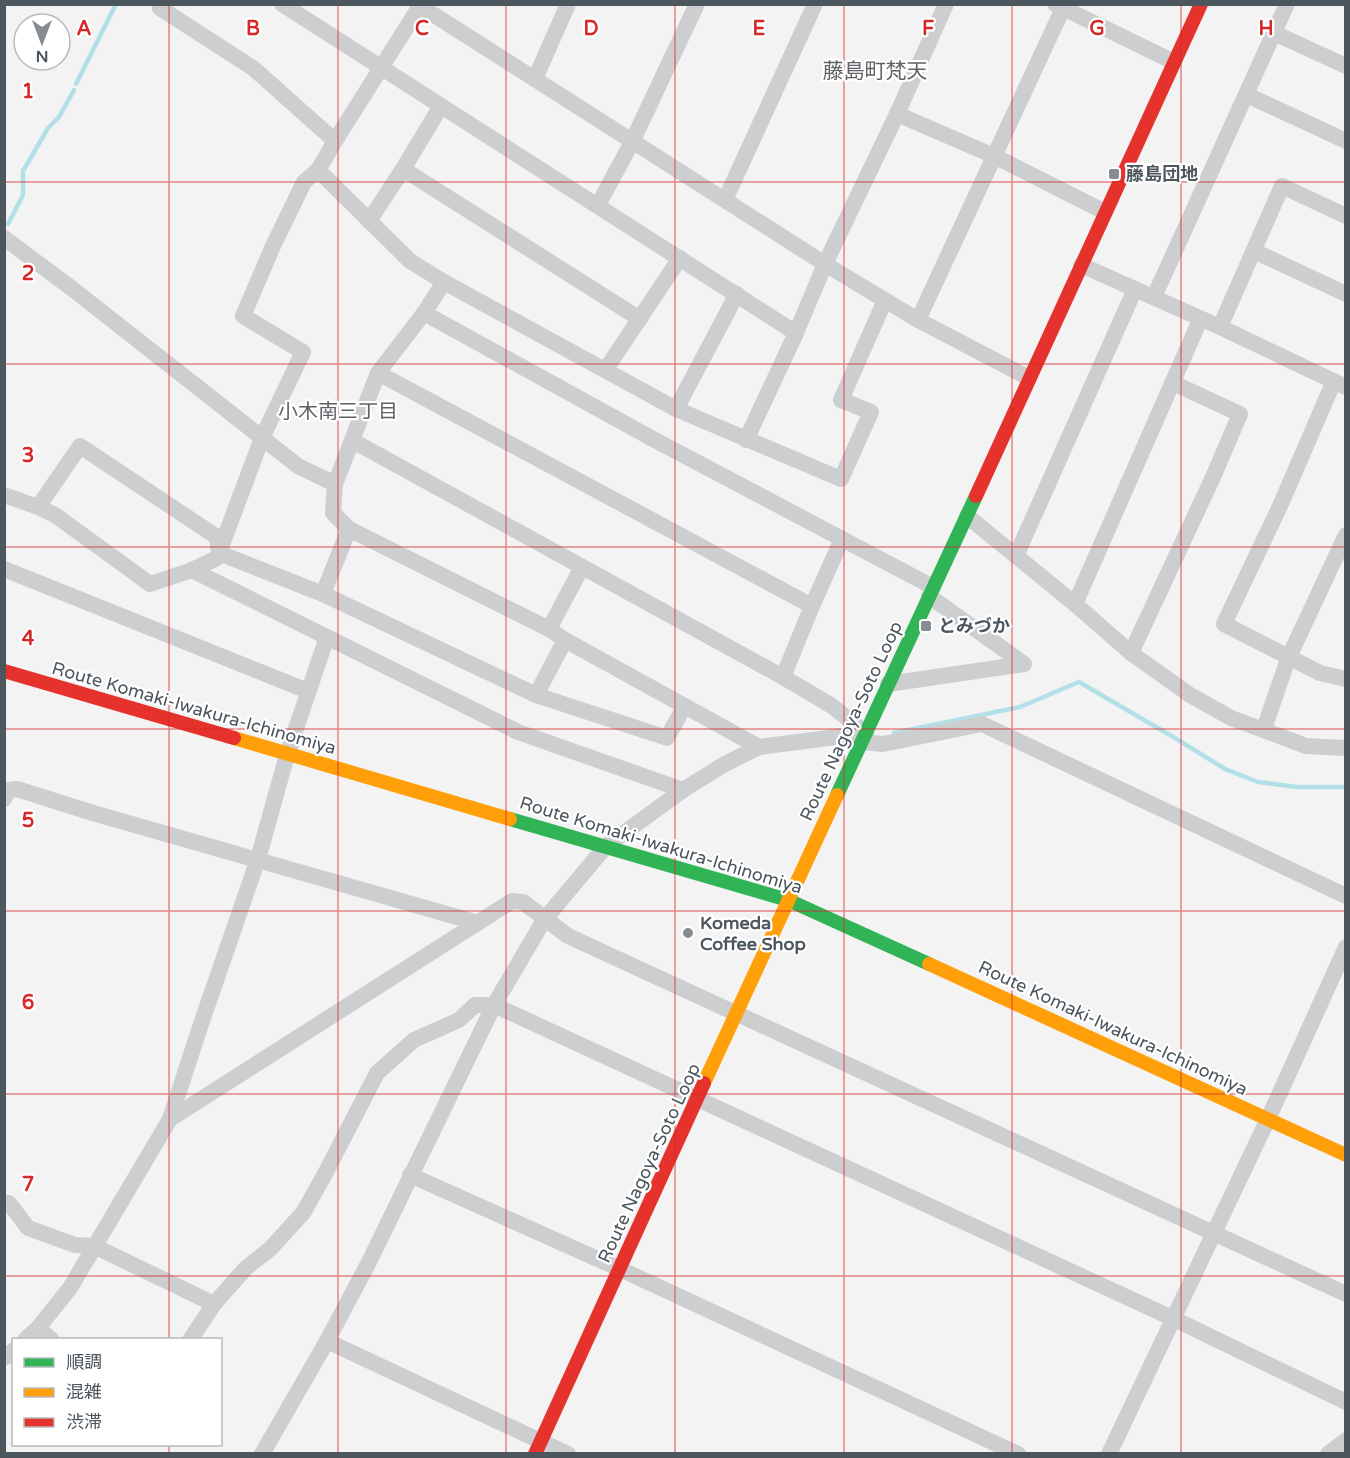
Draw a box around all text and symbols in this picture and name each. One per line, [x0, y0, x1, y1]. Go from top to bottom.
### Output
north arrow [12, 12, 72, 72]
text: A [77, 17, 92, 41]
text: B [246, 17, 260, 41]
text: C [415, 17, 429, 41]
text: D [583, 17, 599, 41]
text: E [753, 17, 766, 41]
text: F [922, 17, 934, 41]
text: G [1089, 17, 1105, 41]
text: H [1258, 17, 1274, 41]
text: N [36, 46, 48, 66]
district label: 藤島町梵天 [823, 59, 928, 84]
text: 1 [22, 80, 34, 104]
place label: 藤島団地 [1126, 163, 1198, 185]
marker: 藤島団地 [1107, 167, 1121, 181]
text: 2 [22, 262, 34, 286]
district label: 小木南三丁目 [278, 400, 398, 424]
text: 3 [22, 444, 34, 468]
place label: とみづか [938, 615, 1010, 637]
street label: Route Nagoya-Soto Loop [795, 618, 907, 824]
marker: とみづか [919, 619, 933, 633]
text: 4 [22, 627, 35, 651]
street label: Route Komaki-Iwakura-Ichinomiya [49, 657, 339, 759]
street label: Route Komaki-Iwakura-Ichinomiya [517, 791, 805, 899]
text: 5 [22, 809, 34, 833]
place label: Komeda Coffee Shop [700, 912, 806, 955]
marker: Komeda Coffee Shop [681, 926, 695, 940]
street label: Route Komaki-Iwakura-Ichinomiya [975, 956, 1251, 1100]
text: 6 [22, 991, 34, 1015]
street label: Route Nagoya-Soto Loop [593, 1060, 705, 1266]
text: 7 [22, 1173, 34, 1197]
legend [12, 1338, 222, 1446]
text: 順調 [66, 1351, 102, 1373]
text: 混雑 [66, 1381, 102, 1403]
text: 渋滞 [66, 1411, 102, 1433]

